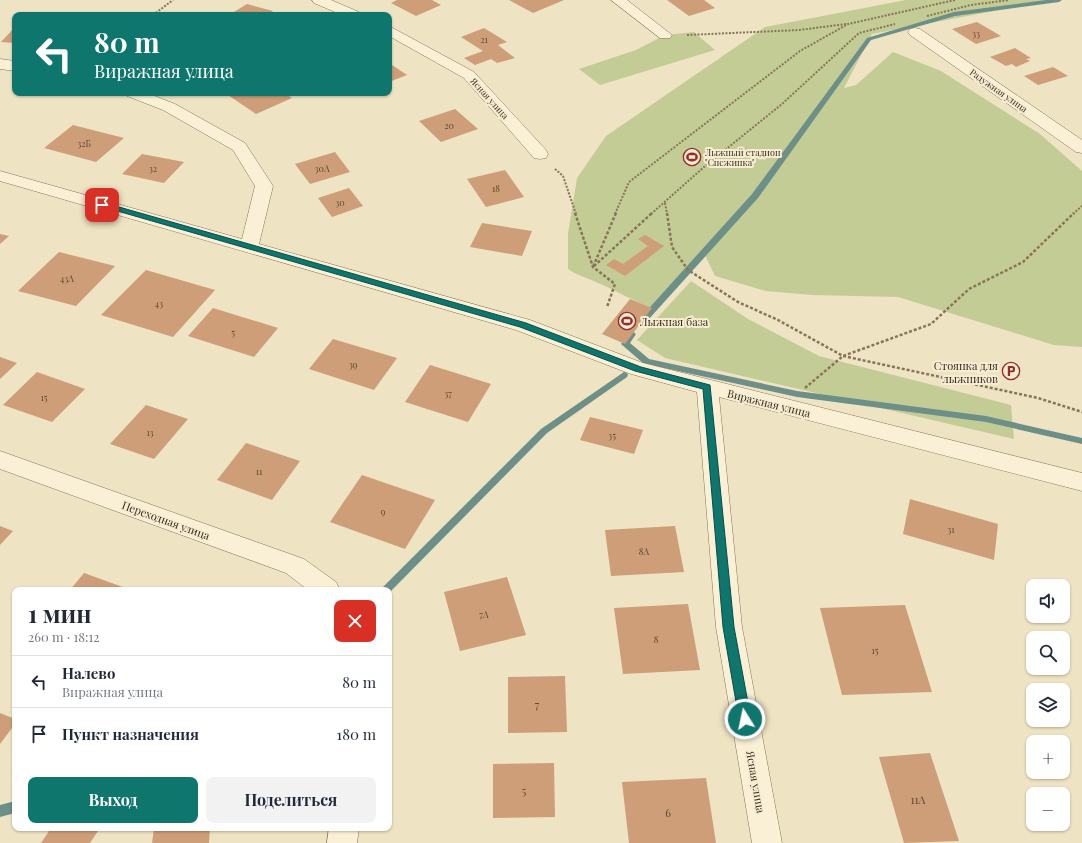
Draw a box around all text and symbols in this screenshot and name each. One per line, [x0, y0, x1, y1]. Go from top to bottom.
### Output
text: 80 m [94, 23, 160, 60]
house number: 33 [972, 27, 980, 39]
icon: left [28, 28, 80, 80]
house number: 21 [480, 33, 488, 45]
text: Виражная улица [94, 59, 234, 83]
street label: Радужная улица [968, 66, 1031, 115]
street label: Ясная улица [468, 74, 512, 122]
house number: 20 [444, 119, 454, 131]
house number: 32Б [77, 137, 91, 149]
place label: Лыжный стадион "Снежинка" [704, 146, 781, 168]
sports icon: Лыжный стадион "Снежинка" [682, 147, 702, 167]
house number: 32 [149, 162, 157, 174]
house number: 30А [314, 162, 330, 174]
house number: 18 [492, 182, 500, 194]
pin [85, 188, 119, 222]
icon: arrive [91, 194, 113, 216]
house number: 30 [335, 196, 345, 208]
house number: 43А [60, 272, 74, 284]
house number: 43 [155, 297, 163, 309]
sports icon: Лыжная база [617, 311, 637, 331]
place label: Лыжная база [639, 314, 709, 329]
house number: 5 [231, 326, 235, 338]
house number: 39 [349, 358, 358, 370]
place label: Стоянка для лыжников [934, 358, 998, 386]
parking icon: Стоянка для лыжников [1001, 361, 1021, 381]
street label: Виражная улица [726, 385, 813, 421]
house number: 37 [444, 387, 452, 399]
house number: 15 [41, 391, 48, 403]
house number: 13 [146, 426, 154, 438]
house number: 35 [608, 429, 616, 441]
house number: 11 [256, 465, 263, 477]
street label: Переходная улица [120, 497, 213, 543]
house number: 9 [381, 505, 386, 517]
house number: 31 [947, 523, 955, 535]
house number: 8А [639, 545, 650, 557]
map controls [1026, 579, 1070, 831]
button: sound [1026, 579, 1070, 623]
text: 1 мин [28, 597, 92, 629]
button: close [334, 600, 376, 642]
house number: 7А [479, 608, 489, 620]
text: 260 m · 18:12 [28, 628, 100, 645]
button: search [1026, 631, 1070, 675]
house number: 8 [654, 633, 659, 645]
house number: 15 [872, 644, 879, 656]
text: Налево [62, 663, 115, 683]
icon: left [28, 671, 50, 693]
text: 80 m [342, 672, 376, 692]
text: Виражная улица [62, 683, 163, 700]
button: layers [1026, 683, 1070, 727]
house number: 7 [535, 697, 540, 712]
position arrow [724, 698, 766, 740]
icon: arrive [28, 723, 50, 745]
text: Пункт назначения [62, 724, 199, 744]
text: 180 m [337, 724, 376, 744]
button: + [1026, 735, 1070, 779]
street label: Ясная улица [743, 749, 769, 815]
button: Выход [28, 777, 198, 823]
button: Поделиться [206, 777, 376, 823]
house number: 5 [522, 783, 527, 798]
button: − [1026, 787, 1070, 831]
house number: 11А [910, 792, 926, 807]
house number: 6 [665, 805, 671, 820]

